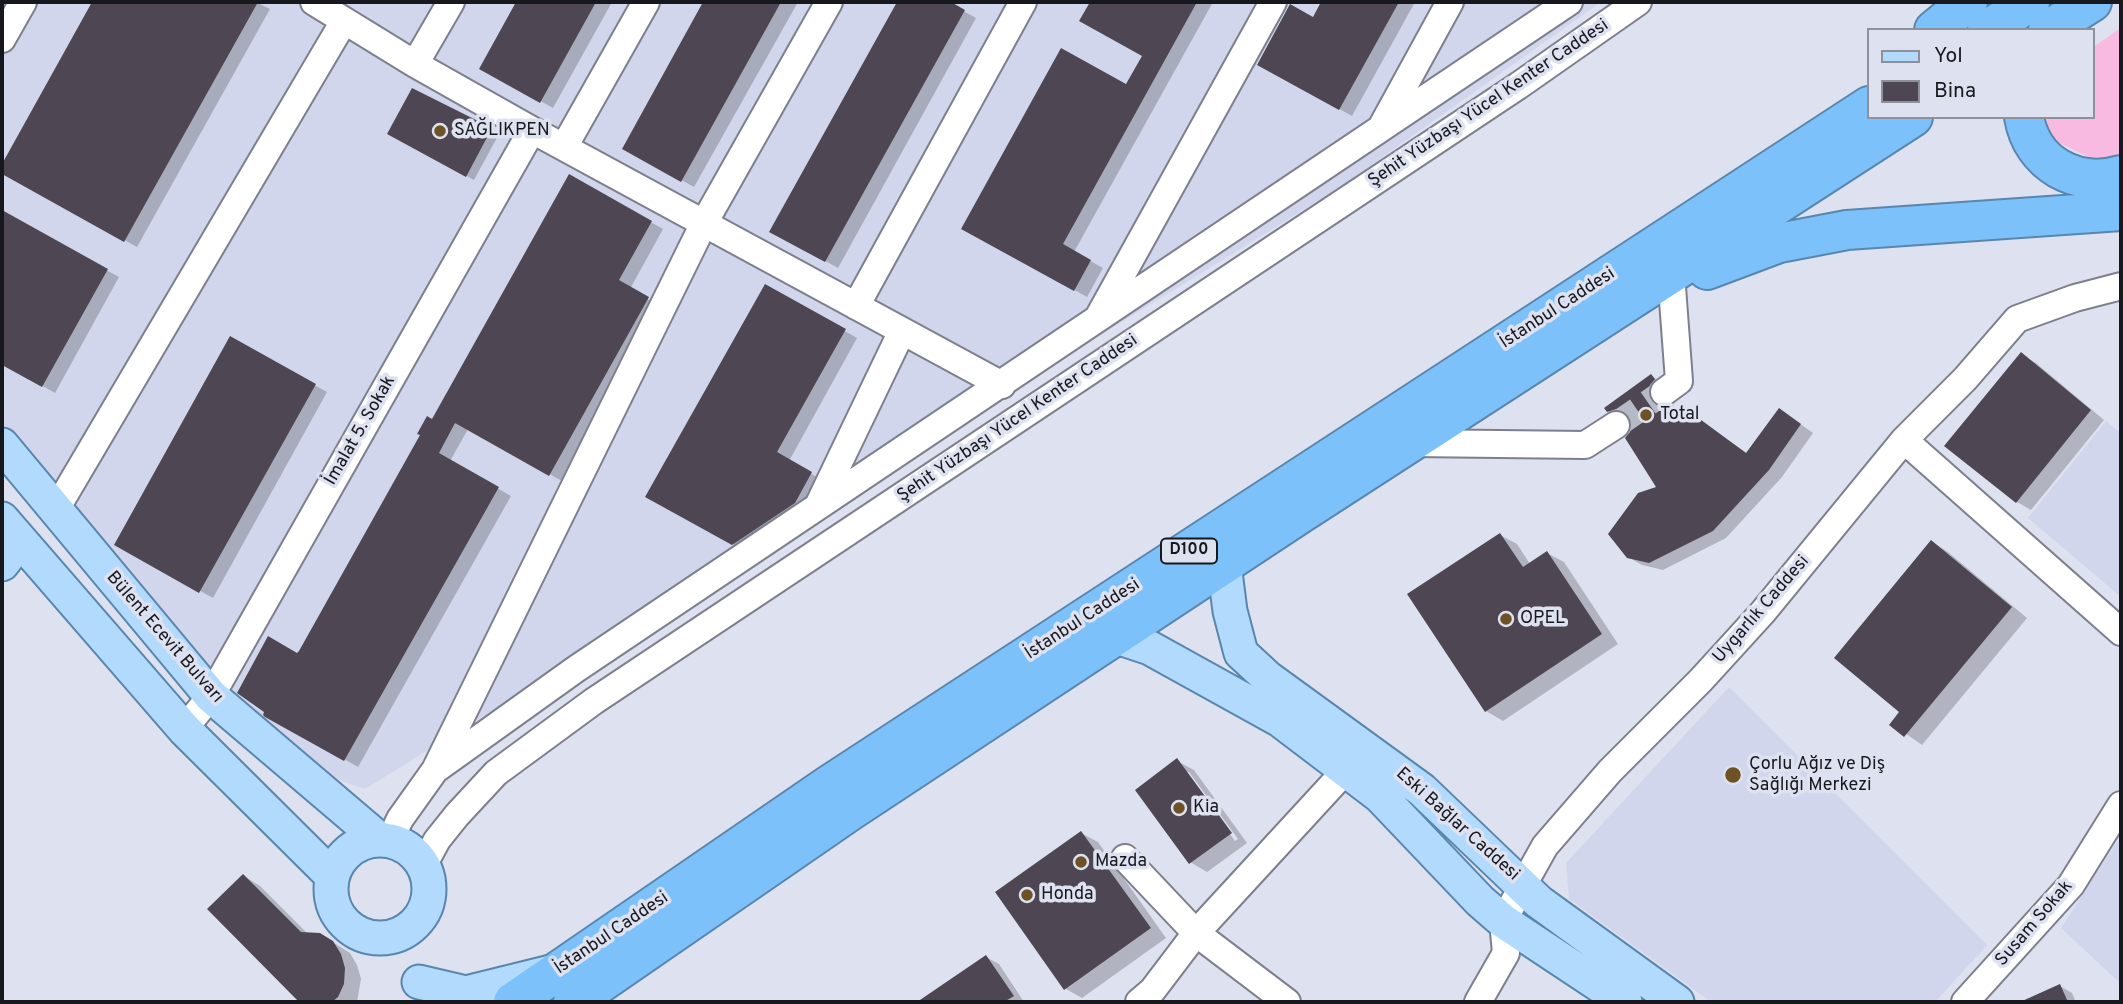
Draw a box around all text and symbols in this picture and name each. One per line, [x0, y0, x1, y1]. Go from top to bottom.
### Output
street label: Şehit Yüzbaşı Yücel Kenter Caddesi [1365, 15, 1613, 193]
legend [1868, 28, 2095, 119]
text: Yol [1934, 43, 1963, 70]
text: Bina [1934, 78, 1976, 105]
place label: SAĞLIKPEN [454, 120, 550, 142]
marker: SAĞLIKPEN [432, 123, 448, 139]
street label: İstanbul Caddesi [1496, 264, 1620, 354]
street label: Şehit Yüzbaşı Yücel Kenter Caddesi [894, 330, 1142, 508]
street label: İmalat 5. Sokak [321, 372, 401, 490]
place label: Total [1660, 404, 1700, 426]
marker: Total [1638, 407, 1654, 423]
road number: D100 [1161, 538, 1217, 564]
street label: Uygarlık Caddesi [1709, 552, 1815, 668]
street label: Bülent Ecevit Bulvarı [101, 568, 227, 708]
street label: İstanbul Caddesi [1021, 575, 1145, 665]
place label: OPEL [1520, 608, 1565, 630]
marker: OPEL [1498, 611, 1514, 627]
place label: Çorlu Ağız ve Diş Sağlığı Merkezi [1749, 754, 1885, 796]
street label: Eski Bağlar Caddesi [1391, 764, 1523, 886]
marker: Çorlu Ağız ve Diş Sağlığı Merkezi [1723, 765, 1743, 785]
place label: Kia [1193, 797, 1219, 819]
marker: Kia [1171, 800, 1187, 816]
place label: Mazda [1095, 851, 1147, 873]
marker: Mazda [1073, 854, 1089, 870]
street label: Susam Sokak [1992, 877, 2078, 971]
place label: Honda [1041, 884, 1094, 906]
marker: Honda [1019, 887, 1035, 903]
street label: İstanbul Caddesi [551, 888, 673, 980]

